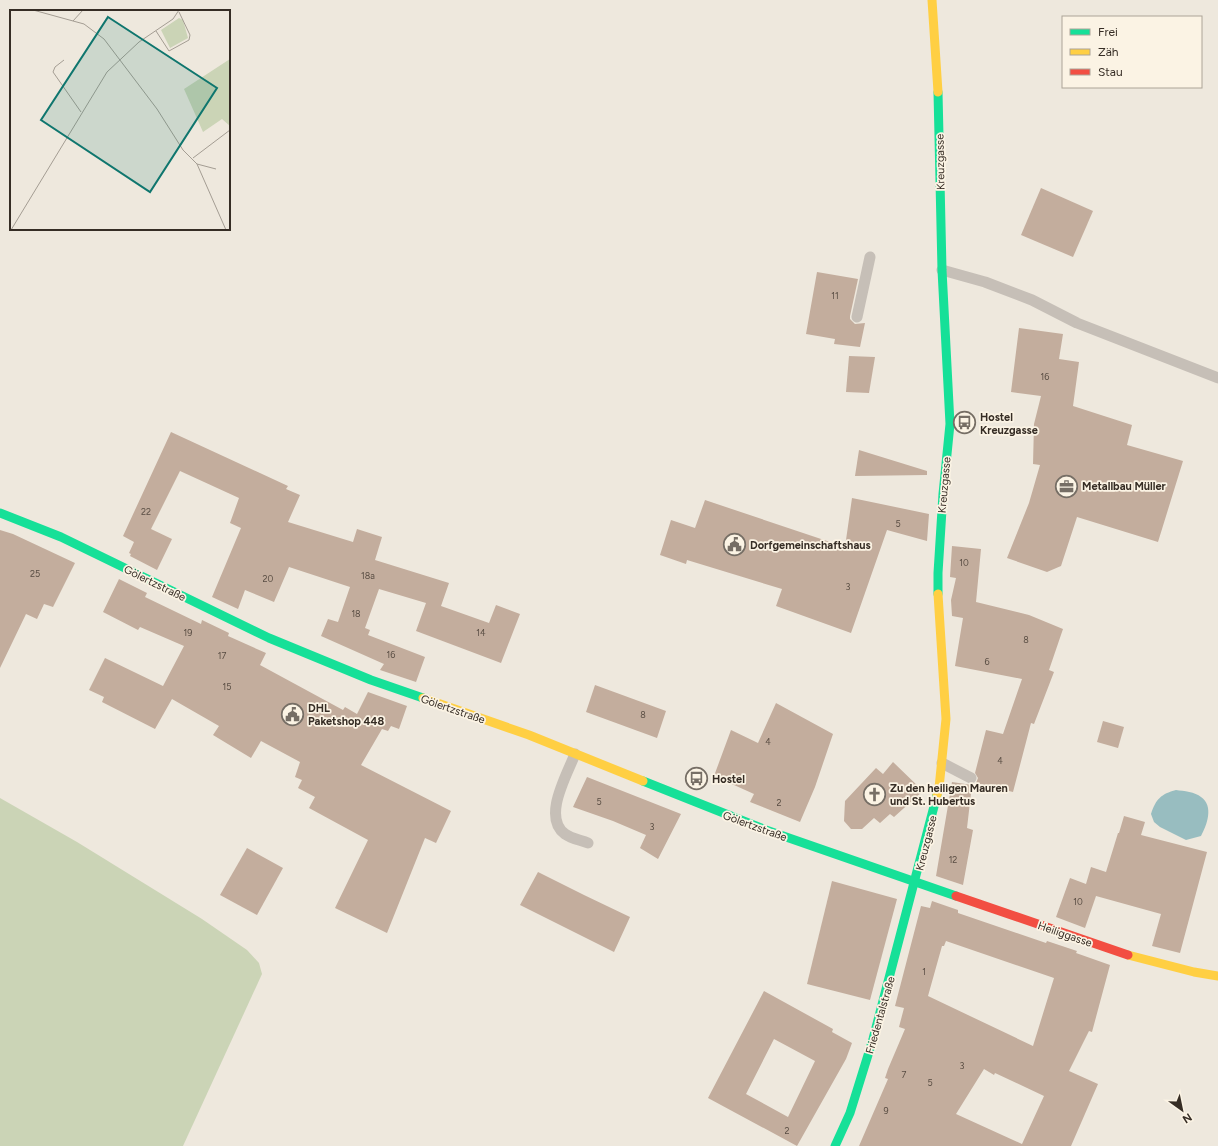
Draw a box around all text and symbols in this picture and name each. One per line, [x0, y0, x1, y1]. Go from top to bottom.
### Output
inset map [10, 10, 230, 230]
legend [1062, 16, 1202, 88]
text: Frei [1098, 25, 1118, 39]
text: Zäh [1098, 45, 1119, 59]
text: Stau [1098, 65, 1123, 79]
street label: Kreuzgasse [934, 134, 947, 190]
house number: 11 [831, 290, 839, 301]
house number: 16 [1041, 371, 1049, 382]
bus stop icon: Hostel Kreuzgasse [951, 410, 977, 436]
place label: Hostel Kreuzgasse [980, 411, 1038, 437]
street label: Kreuzgasse [936, 456, 953, 514]
office icon: Metallbau Müller [1053, 473, 1079, 499]
place label: Metallbau Müller [1082, 480, 1167, 493]
house number: 22 [141, 506, 151, 517]
house number: 5 [895, 518, 901, 529]
public building icon: Dorfgemeinschaftshaus [721, 532, 747, 558]
place label: Dorfgemeinschaftshaus [750, 539, 871, 552]
house number: 10 [959, 557, 969, 568]
street label: Gölertzstraße [122, 563, 188, 604]
house number: 25 [30, 568, 40, 579]
house number: 18a [361, 570, 375, 581]
house number: 20 [263, 573, 274, 584]
house number: 3 [846, 581, 851, 592]
house number: 18 [351, 608, 361, 619]
house number: 19 [184, 627, 192, 638]
house number: 14 [476, 627, 486, 638]
house number: 8 [1023, 634, 1029, 645]
house number: 16 [387, 649, 395, 660]
house number: 17 [218, 650, 226, 661]
house number: 6 [984, 656, 990, 667]
house number: 15 [223, 681, 231, 692]
street label: Gölertzstraße [419, 692, 487, 727]
public building icon: DHL Paketshop 448 [279, 701, 305, 727]
place label: DHL Paketshop 448 [308, 702, 384, 728]
house number: 8 [640, 709, 646, 720]
house number: 4 [765, 736, 771, 747]
house number: 4 [997, 755, 1003, 766]
bus stop icon: Hostel [683, 766, 709, 792]
place label: Hostel [712, 773, 745, 786]
church icon: Zu den heiligen Mauren und St. Hubertus [861, 781, 887, 807]
place label: Zu den heiligen Mauren und St. Hubertus [890, 782, 1008, 808]
house number: 5 [596, 796, 602, 807]
house number: 2 [776, 797, 782, 808]
street label: Gölertzstraße [721, 809, 789, 844]
street label: Kreuzgasse [913, 814, 940, 872]
house number: 3 [650, 821, 655, 832]
house number: 12 [949, 854, 957, 865]
house number: 10 [1073, 896, 1083, 907]
street label: Heiliggasse [1036, 919, 1094, 950]
house number: 1 [922, 966, 926, 977]
street label: Friedentalstraße [863, 975, 898, 1055]
house number: 3 [960, 1060, 965, 1071]
house number: 7 [902, 1069, 907, 1080]
house number: 5 [927, 1077, 933, 1088]
north arrow [1162, 1090, 1202, 1130]
house number: 9 [883, 1105, 889, 1116]
text: N [1180, 1110, 1194, 1126]
house number: 2 [784, 1125, 790, 1136]

